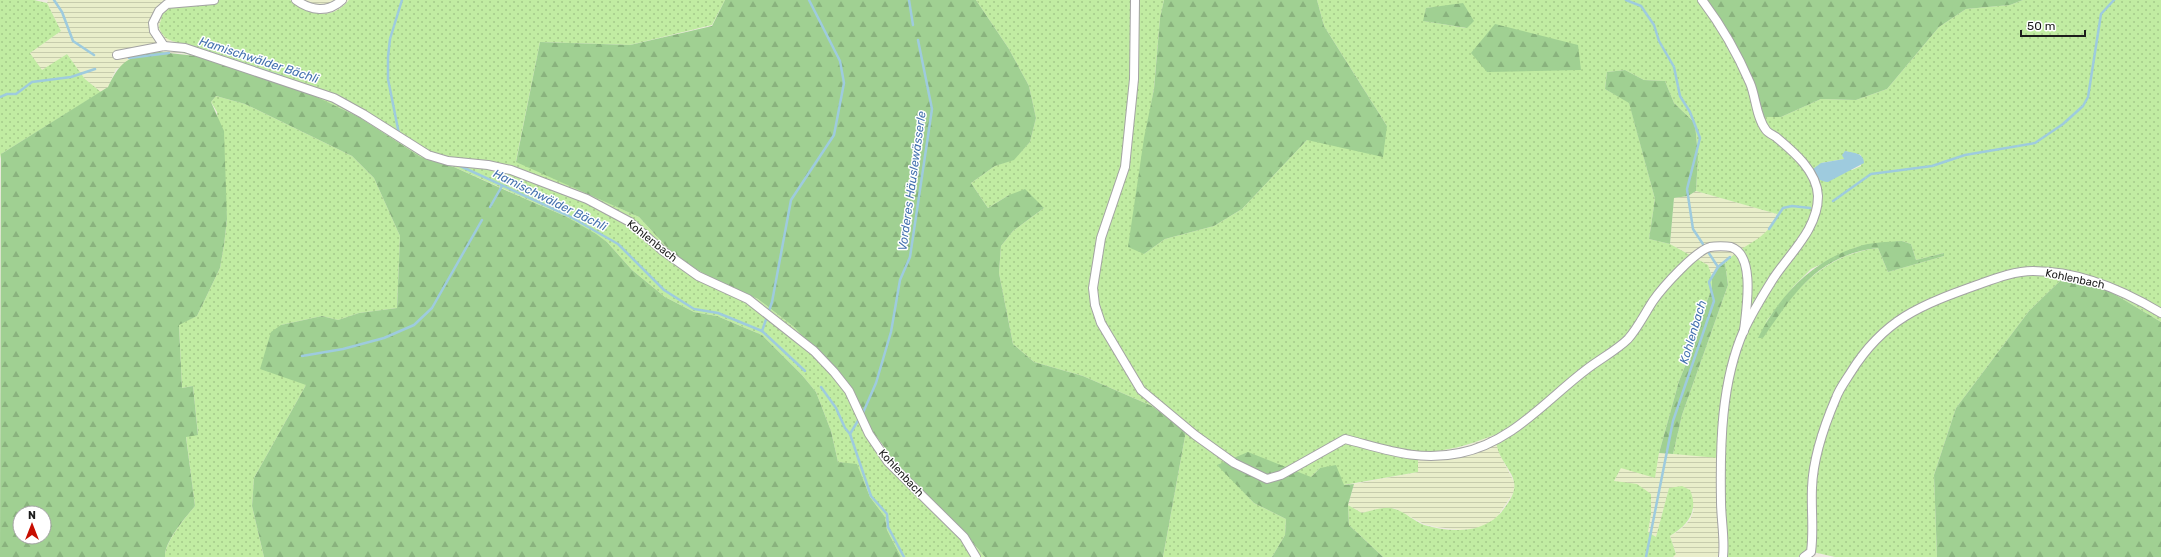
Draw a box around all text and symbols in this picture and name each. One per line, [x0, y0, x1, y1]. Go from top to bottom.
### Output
scale bar [2021, 12, 2085, 38]
text: 50 m [2027, 19, 2055, 33]
water label: Hamischwälder Bächli [198, 34, 321, 86]
water label: Vorderes Häuslewässerle [895, 110, 929, 252]
water label: Hamischwälder Bächli [491, 166, 610, 234]
street label: Kohlenbach [624, 217, 680, 265]
street label: Kohlenbach [2044, 266, 2106, 292]
water label: Kohlenbach [1677, 298, 1709, 366]
street label: Kohlenbach [876, 447, 926, 499]
north arrow [12, 505, 52, 545]
text: N [28, 509, 36, 522]

